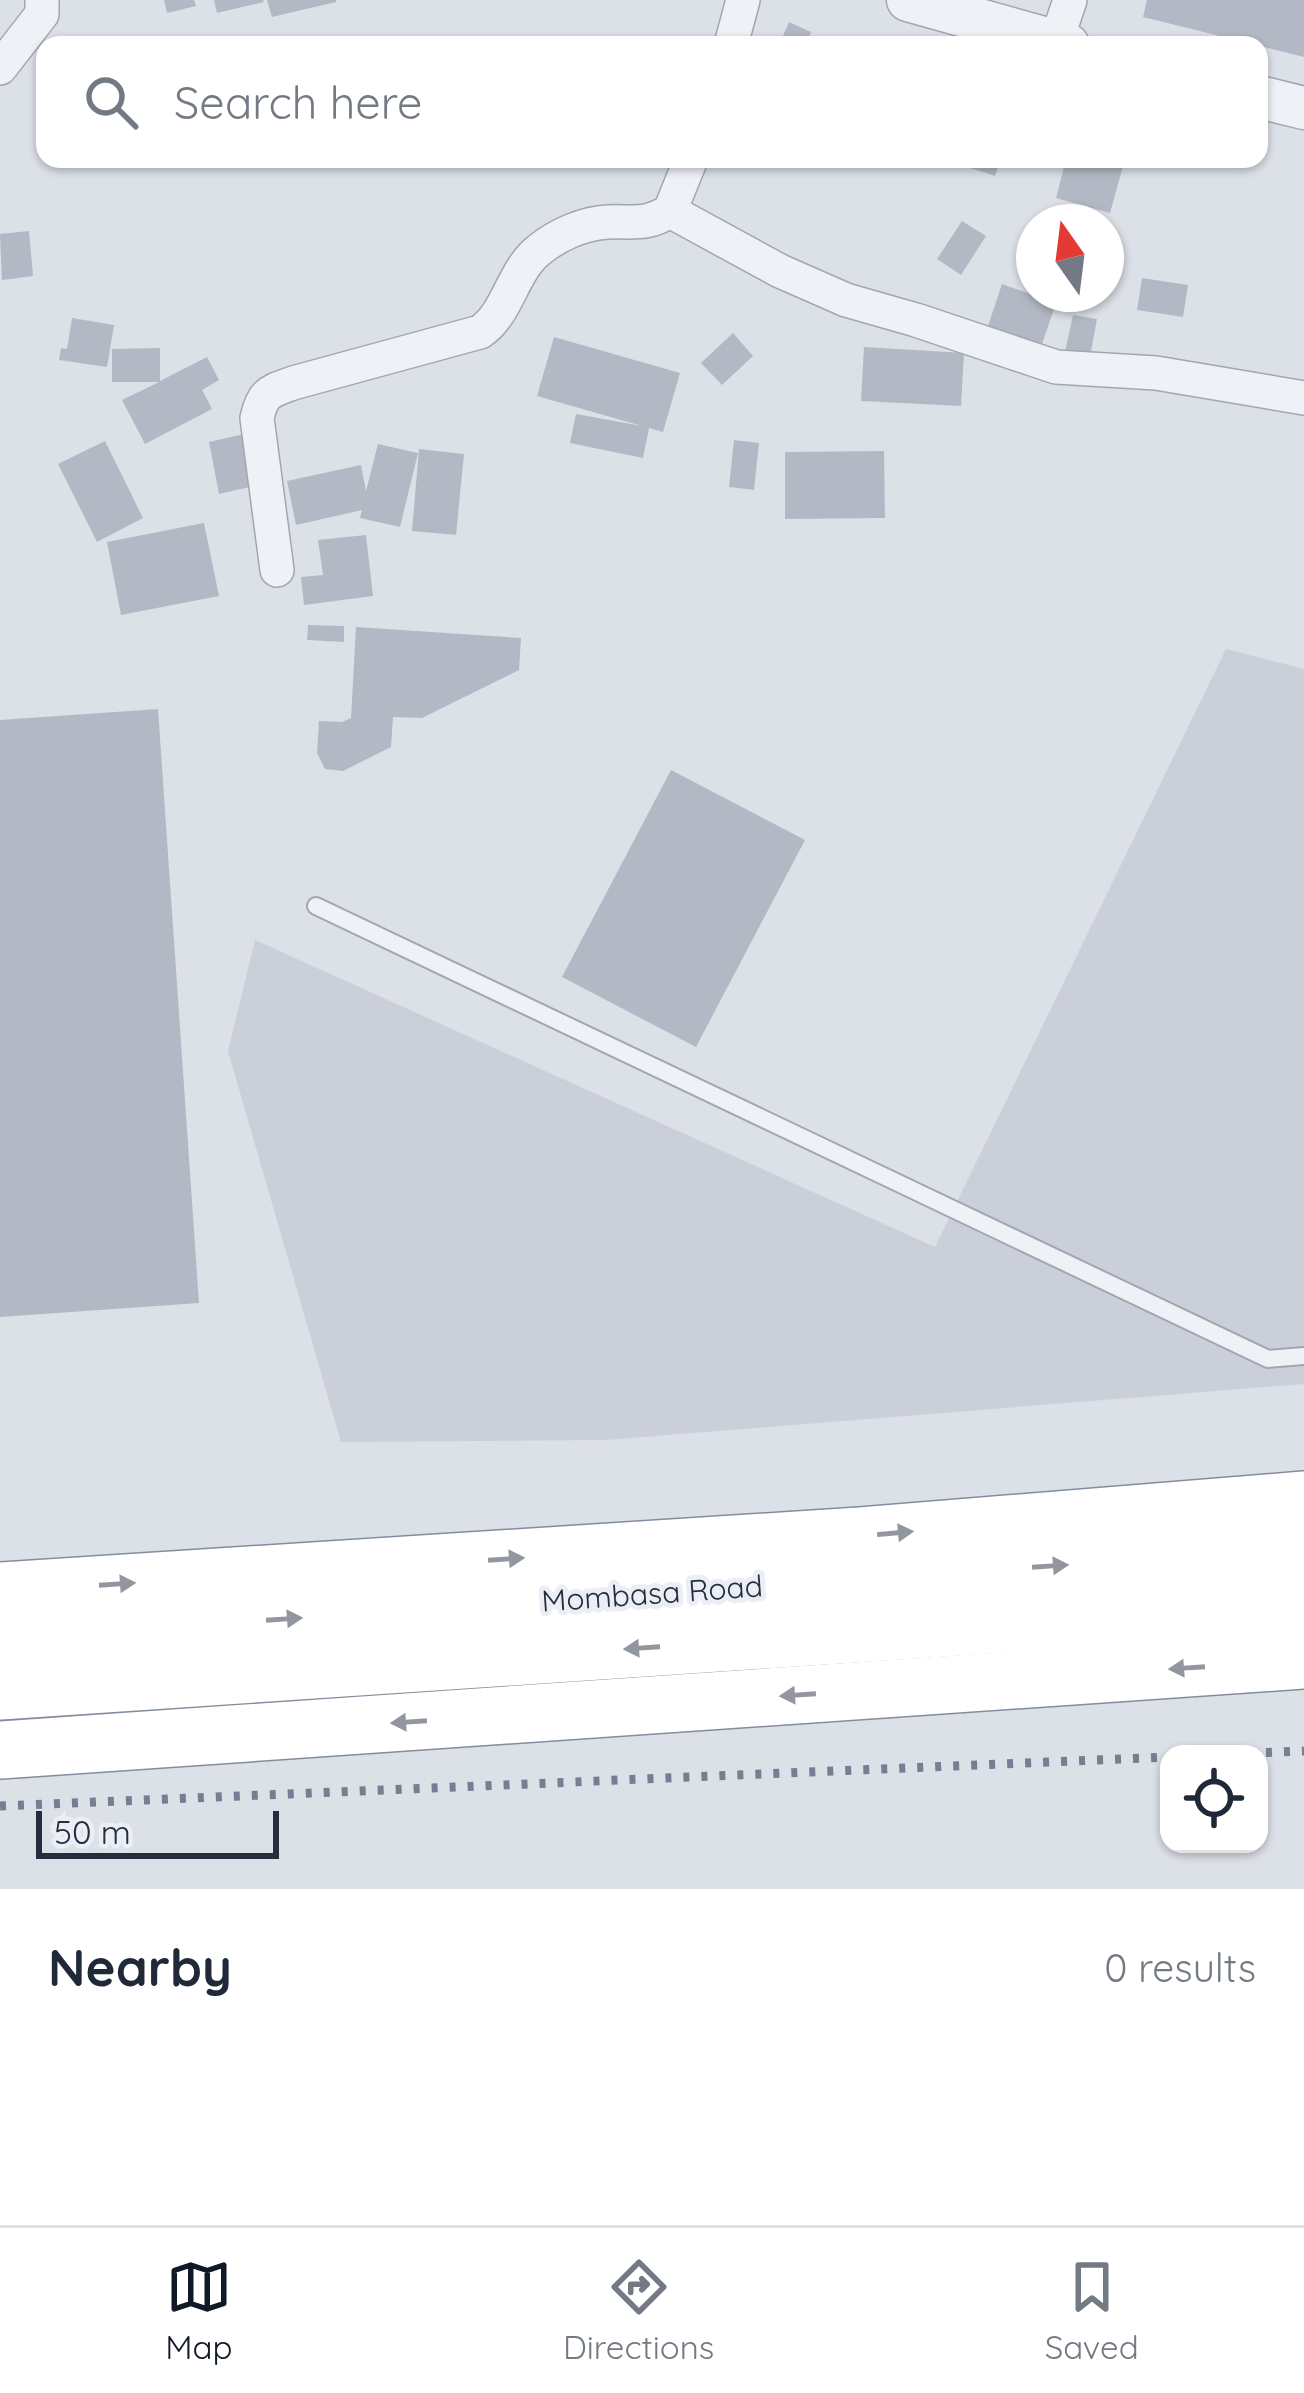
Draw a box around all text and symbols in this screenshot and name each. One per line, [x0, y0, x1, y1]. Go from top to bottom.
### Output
search box [36, 36, 1268, 168]
icon: search [78, 69, 144, 135]
text: Search here [174, 74, 422, 130]
north arrow [1016, 204, 1124, 312]
one-way arrow [877, 1523, 914, 1542]
one-way arrow [488, 1549, 525, 1568]
one-way arrow [1032, 1556, 1069, 1575]
street label: Mombasa Road [540, 1566, 764, 1620]
one-way arrow [99, 1574, 136, 1593]
one-way arrow [266, 1610, 303, 1629]
one-way arrow [623, 1639, 661, 1658]
one-way arrow [1168, 1659, 1205, 1678]
one-way arrow [779, 1685, 816, 1704]
one-way arrow [390, 1712, 427, 1731]
map controls [1160, 1745, 1268, 1853]
button: locate [1160, 1745, 1268, 1853]
scale bar [36, 1805, 279, 1858]
text: 50 m [54, 1811, 131, 1852]
text: Nearby [48, 1935, 232, 1999]
text: 0 results [1104, 1943, 1256, 1992]
tab: Map [165, 2254, 233, 2367]
tab: Directions [563, 2254, 714, 2367]
tab: Saved [1045, 2254, 1139, 2367]

